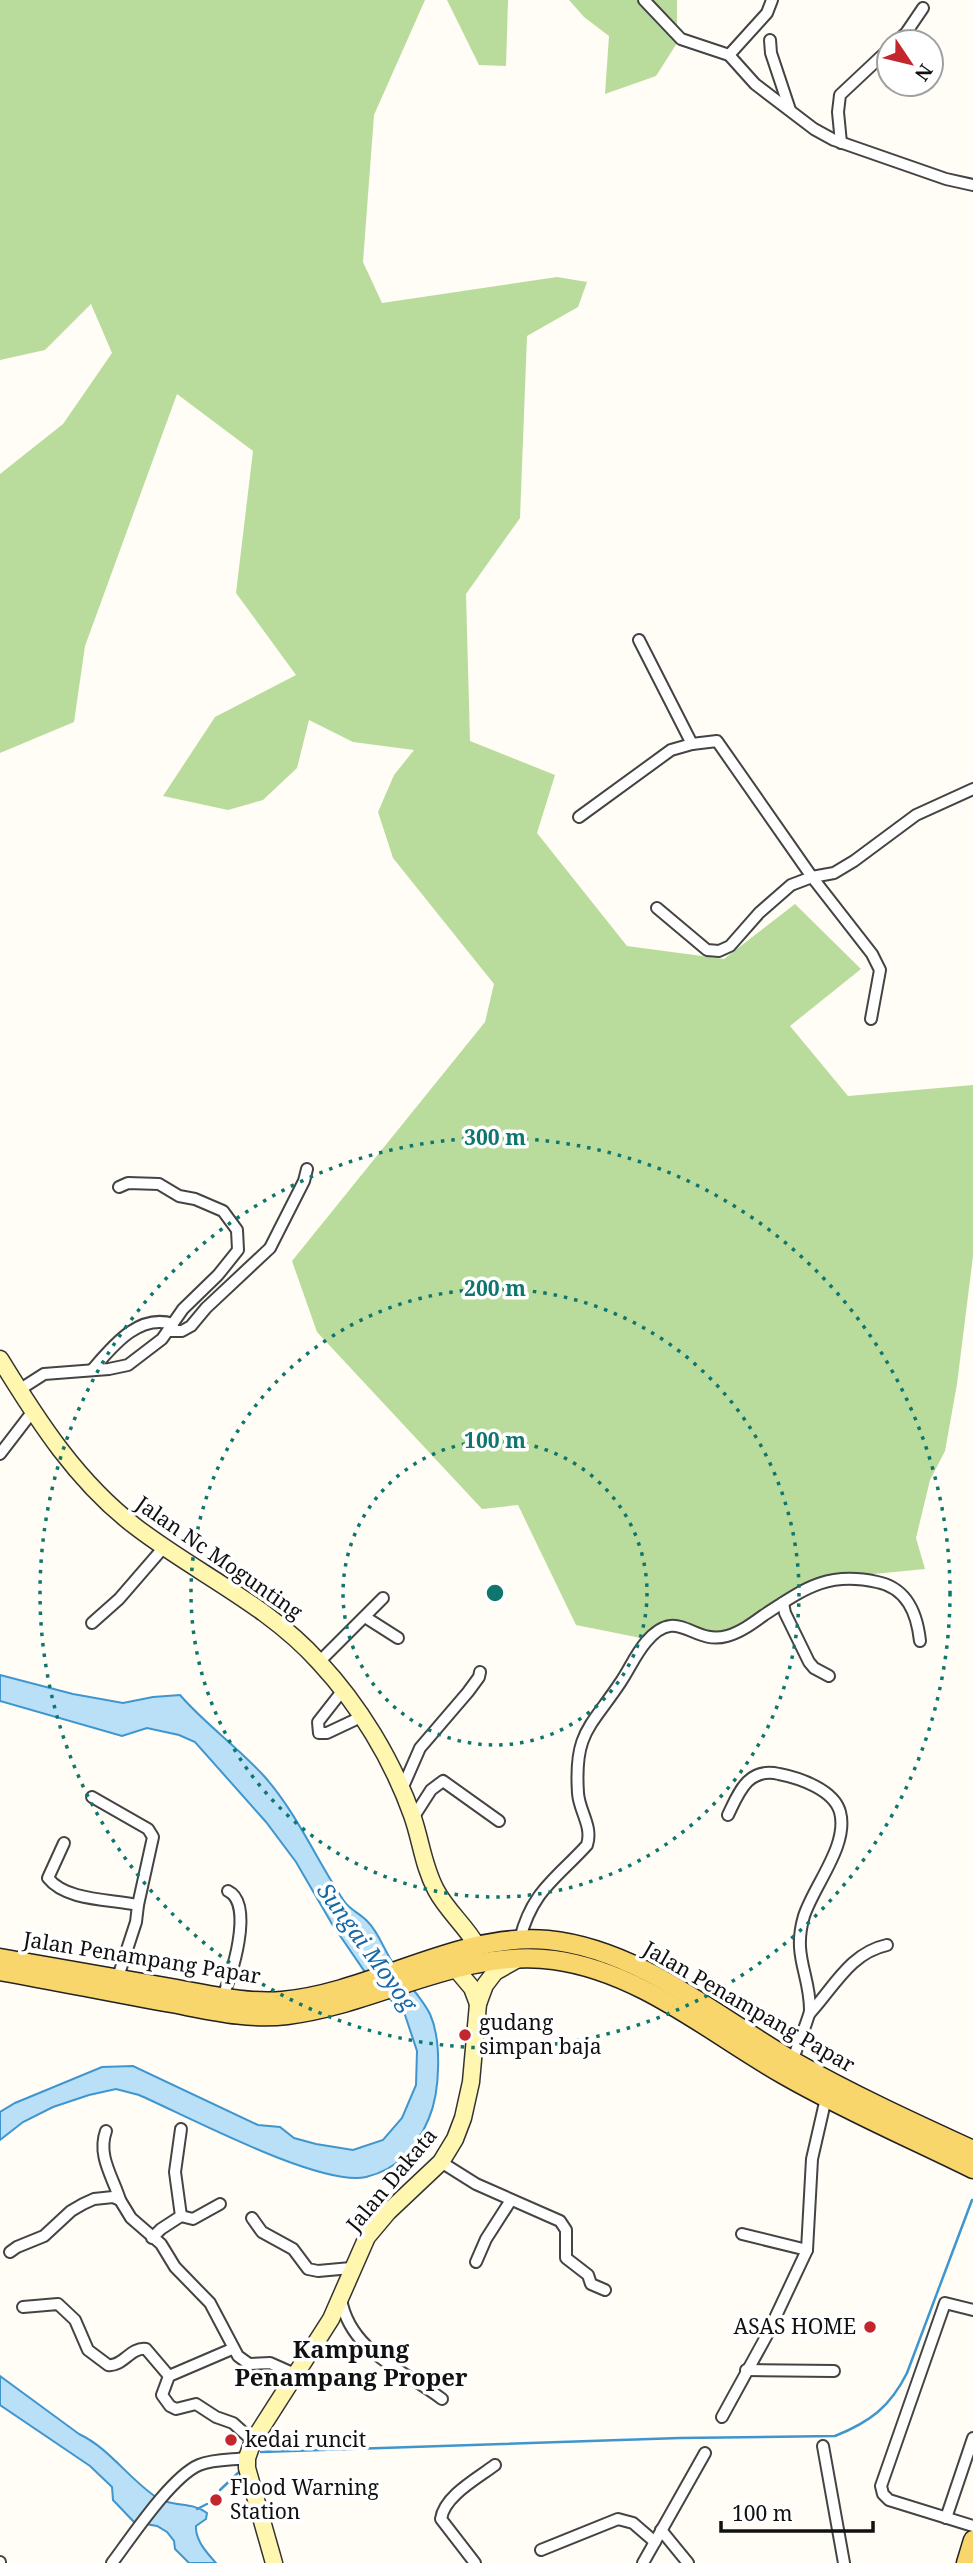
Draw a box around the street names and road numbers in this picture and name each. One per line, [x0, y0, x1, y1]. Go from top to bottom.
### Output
street label: Jalan Nc Mogunting [130, 1489, 309, 1626]
street label: Jalan Penampang Papar [20, 1924, 263, 1990]
street label: Jalan Penampang Papar [638, 1934, 860, 2078]
street label: Jalan Dakata [339, 2122, 443, 2238]

